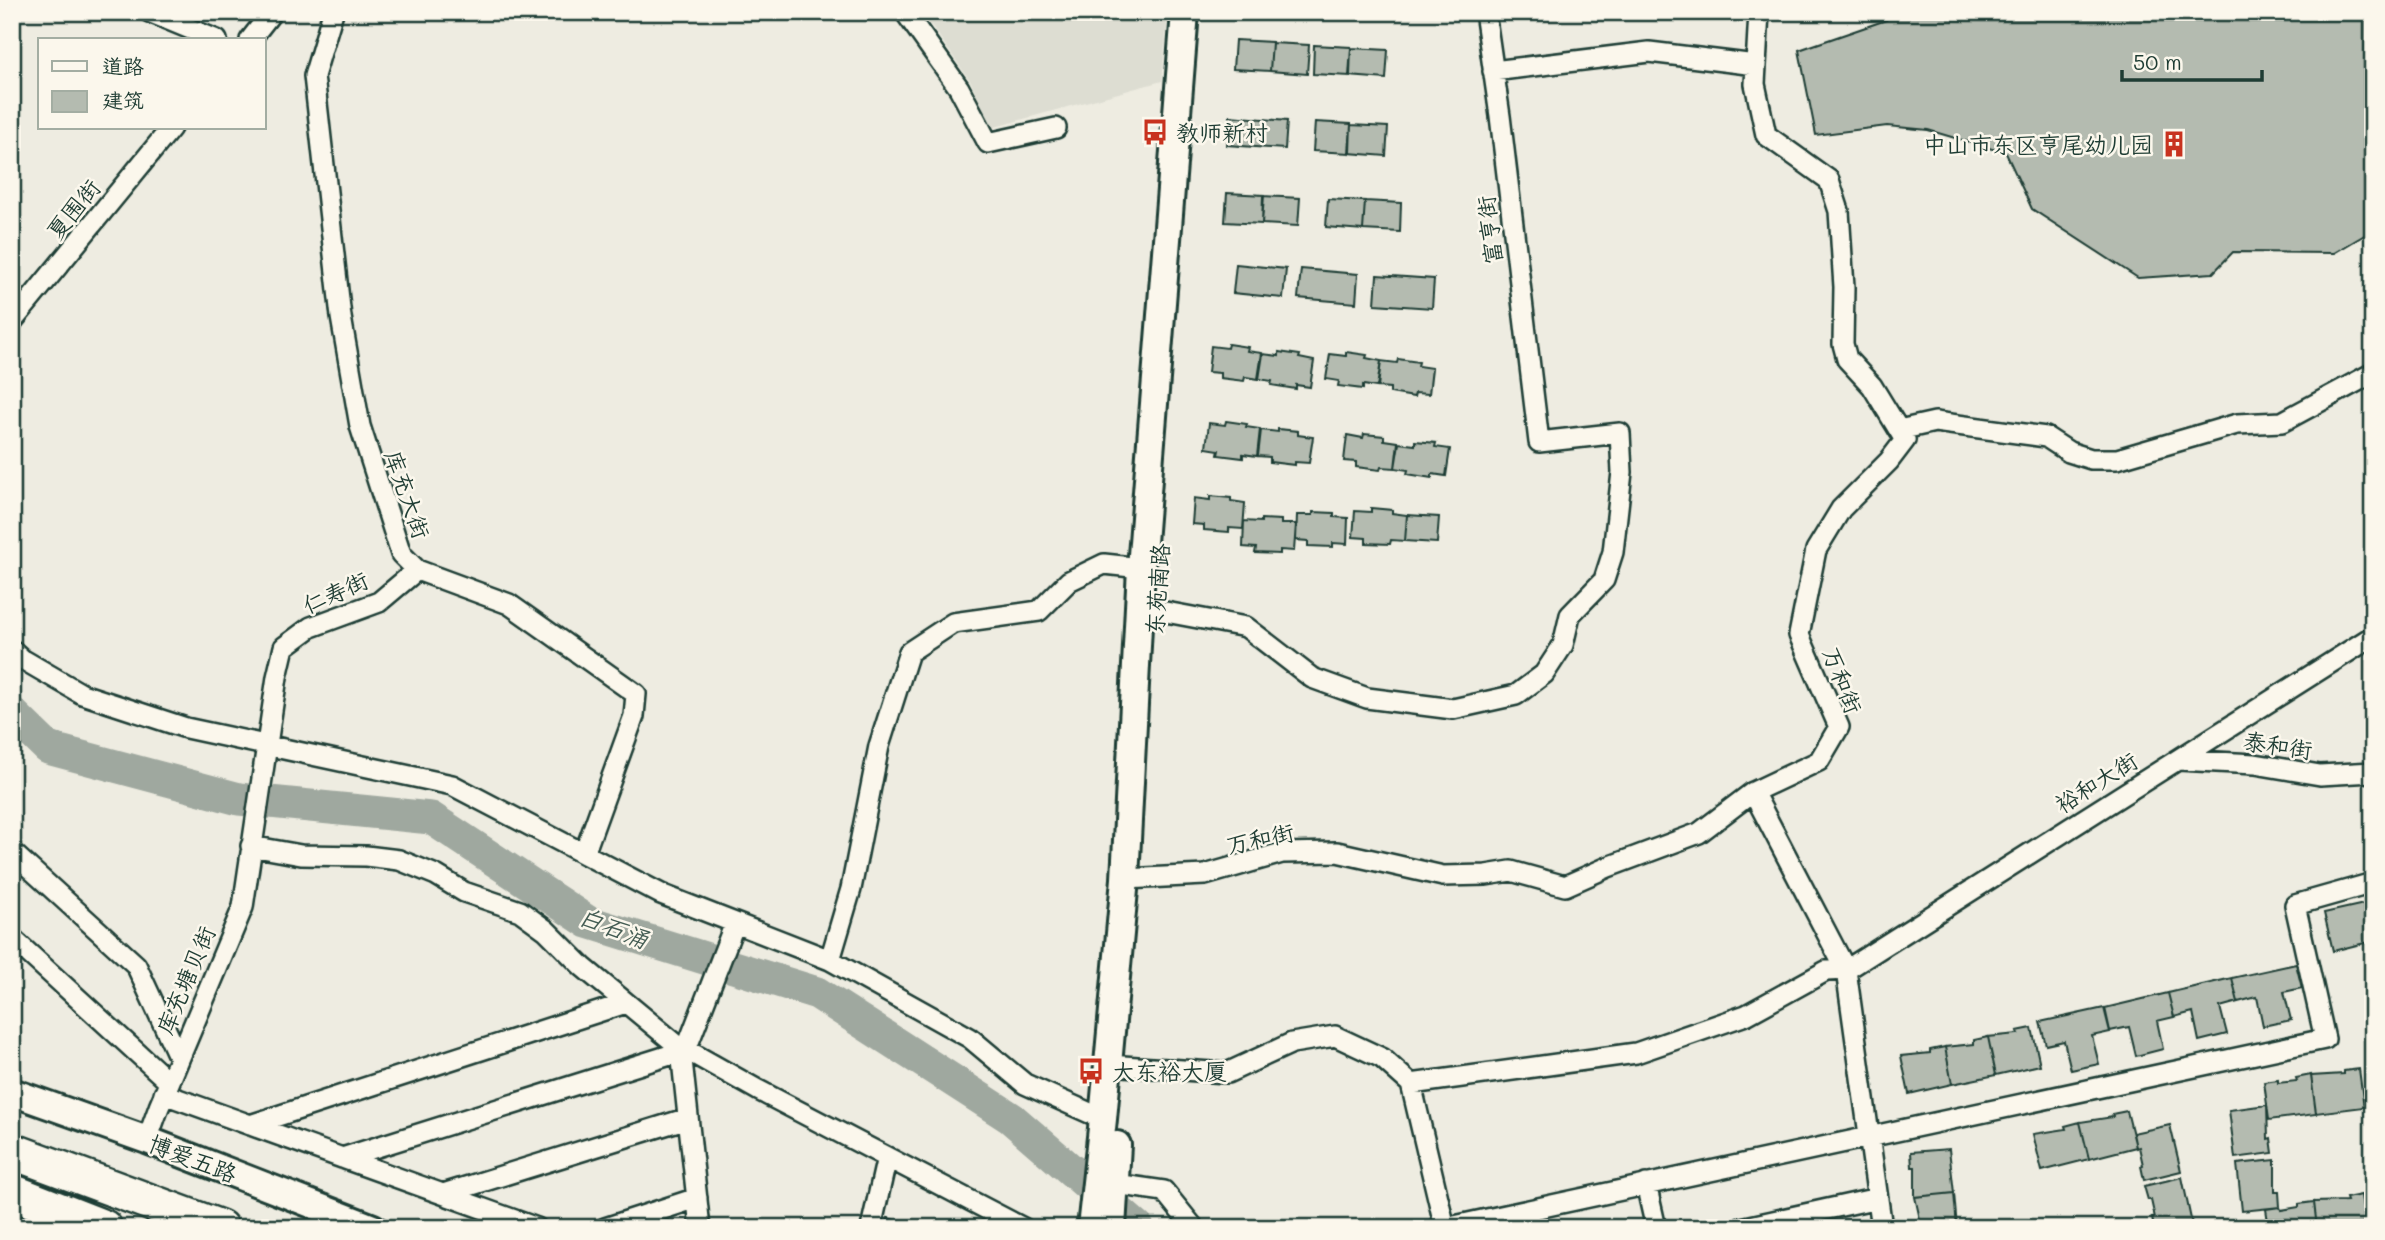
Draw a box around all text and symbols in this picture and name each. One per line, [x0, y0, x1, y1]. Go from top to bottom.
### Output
legend [38, 38, 266, 130]
scale bar [2122, 38, 2262, 82]
text: 50 m [2133, 48, 2182, 75]
text: 道路 [102, 52, 144, 79]
text: 建筑 [102, 86, 144, 113]
bus stop icon: 教师新村 [1140, 117, 1170, 147]
place label: 教师新村 [1176, 117, 1268, 147]
place label: 中山市东区亨尾幼儿园 [1923, 129, 2153, 159]
building icon: 中山市东区亨尾幼儿园 [2159, 129, 2189, 159]
street label: 夏围街 [40, 173, 106, 245]
street label: 富亨街 [1470, 194, 1508, 266]
street label: 库充大街 [379, 446, 437, 542]
street label: 东苑南路 [1139, 542, 1175, 636]
street label: 仁寿街 [297, 564, 373, 620]
street label: 万和街 [1817, 642, 1869, 718]
street label: 泰和街 [2242, 725, 2314, 765]
street label: 裕和大街 [2049, 745, 2143, 819]
street label: 万和街 [1223, 816, 1297, 860]
water label: 白石涌 [575, 900, 654, 955]
street label: 库充塘贝街 [149, 921, 221, 1039]
bus stop icon: 大东裕大厦 [1076, 1056, 1106, 1086]
place label: 大东裕大厦 [1112, 1056, 1227, 1086]
street label: 博爱五路 [145, 1128, 241, 1188]

